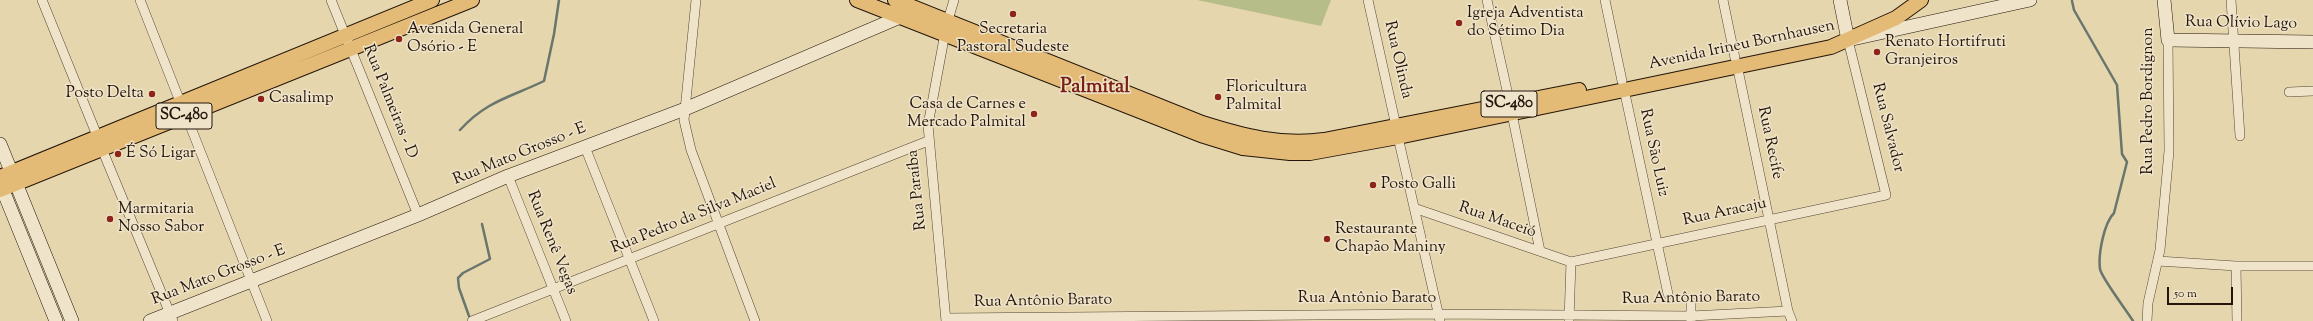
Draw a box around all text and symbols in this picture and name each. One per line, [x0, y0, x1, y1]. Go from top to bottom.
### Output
place label: Igreja Adventista do Sétimo Dia [1467, 4, 1584, 42]
marker: Secretaria Pastoral Sudeste [1008, 9, 1018, 19]
street label: Rua Olívio Lago [2185, 13, 2297, 35]
street label: Avenida Irineu Bornhausen [1647, 17, 1837, 75]
marker: Igreja Adventista do Sétimo Dia [1454, 18, 1464, 28]
street label: Rua Olinda [1379, 19, 1415, 101]
place label: Avenida General Osório - E [407, 20, 523, 58]
place label: Secretaria Pastoral Sudeste [957, 20, 1069, 58]
street label: Rua Pedro Bordignon [2139, 27, 2159, 175]
place label: Renato Hortifruti Granjeiros [1885, 33, 2006, 71]
marker: Avenida General Osório - E [394, 34, 404, 44]
street label: Rua Palmeiras - D [357, 42, 421, 162]
marker: Renato Hortifruti Granjeiros [1872, 47, 1882, 57]
district label: Palmital [1060, 77, 1130, 101]
place label: Floricultura Palmital [1226, 78, 1307, 116]
street label: Rua Salvador [1867, 81, 1907, 175]
place label: Posto Delta [66, 84, 144, 104]
marker: Posto Delta [147, 89, 157, 99]
place label: Casalimp [269, 89, 334, 109]
road number: SC-480 [1481, 91, 1537, 117]
marker: Floricultura Palmital [1213, 92, 1223, 102]
marker: Casalimp [256, 94, 266, 104]
place label: Casa de Carnes e Mercado Palmital [907, 95, 1026, 133]
road number: SC-480 [156, 103, 212, 129]
street label: Rua Recife [1752, 105, 1786, 181]
street label: Rua São Luiz [1634, 107, 1672, 199]
marker: Casa de Carnes e Mercado Palmital [1029, 109, 1039, 119]
street label: Rua Mato Grosso - E [451, 120, 589, 190]
place label: É Só Ligar [126, 144, 196, 164]
marker: É Só Ligar [113, 149, 123, 159]
street label: Rua Paraíba [904, 149, 932, 231]
street label: Rua Pedro da Silva Maciel [609, 175, 779, 259]
place label: Posto Galli [1381, 175, 1456, 195]
marker: Posto Galli [1368, 180, 1378, 190]
street label: Rua Renê Vegas [522, 188, 580, 298]
street label: Rua Aracaju [1681, 195, 1769, 231]
street label: Rua Maceió [1456, 199, 1538, 243]
place label: Marmitaria Nosso Sabor [118, 200, 204, 238]
marker: Marmitaria Nosso Sabor [105, 214, 115, 224]
place label: Restaurante Chapão Maniny [1335, 220, 1446, 258]
marker: Restaurante Chapão Maniny [1322, 234, 1332, 244]
street label: Rua Mato Grosso - E [149, 242, 289, 310]
scale bar [2169, 279, 2235, 305]
text: 50 m [2174, 285, 2197, 303]
street label: Rua Antônio Barato [1622, 288, 1760, 310]
street label: Rua Antônio Barato [1298, 289, 1436, 309]
street label: Rua Antônio Barato [974, 291, 1112, 313]

